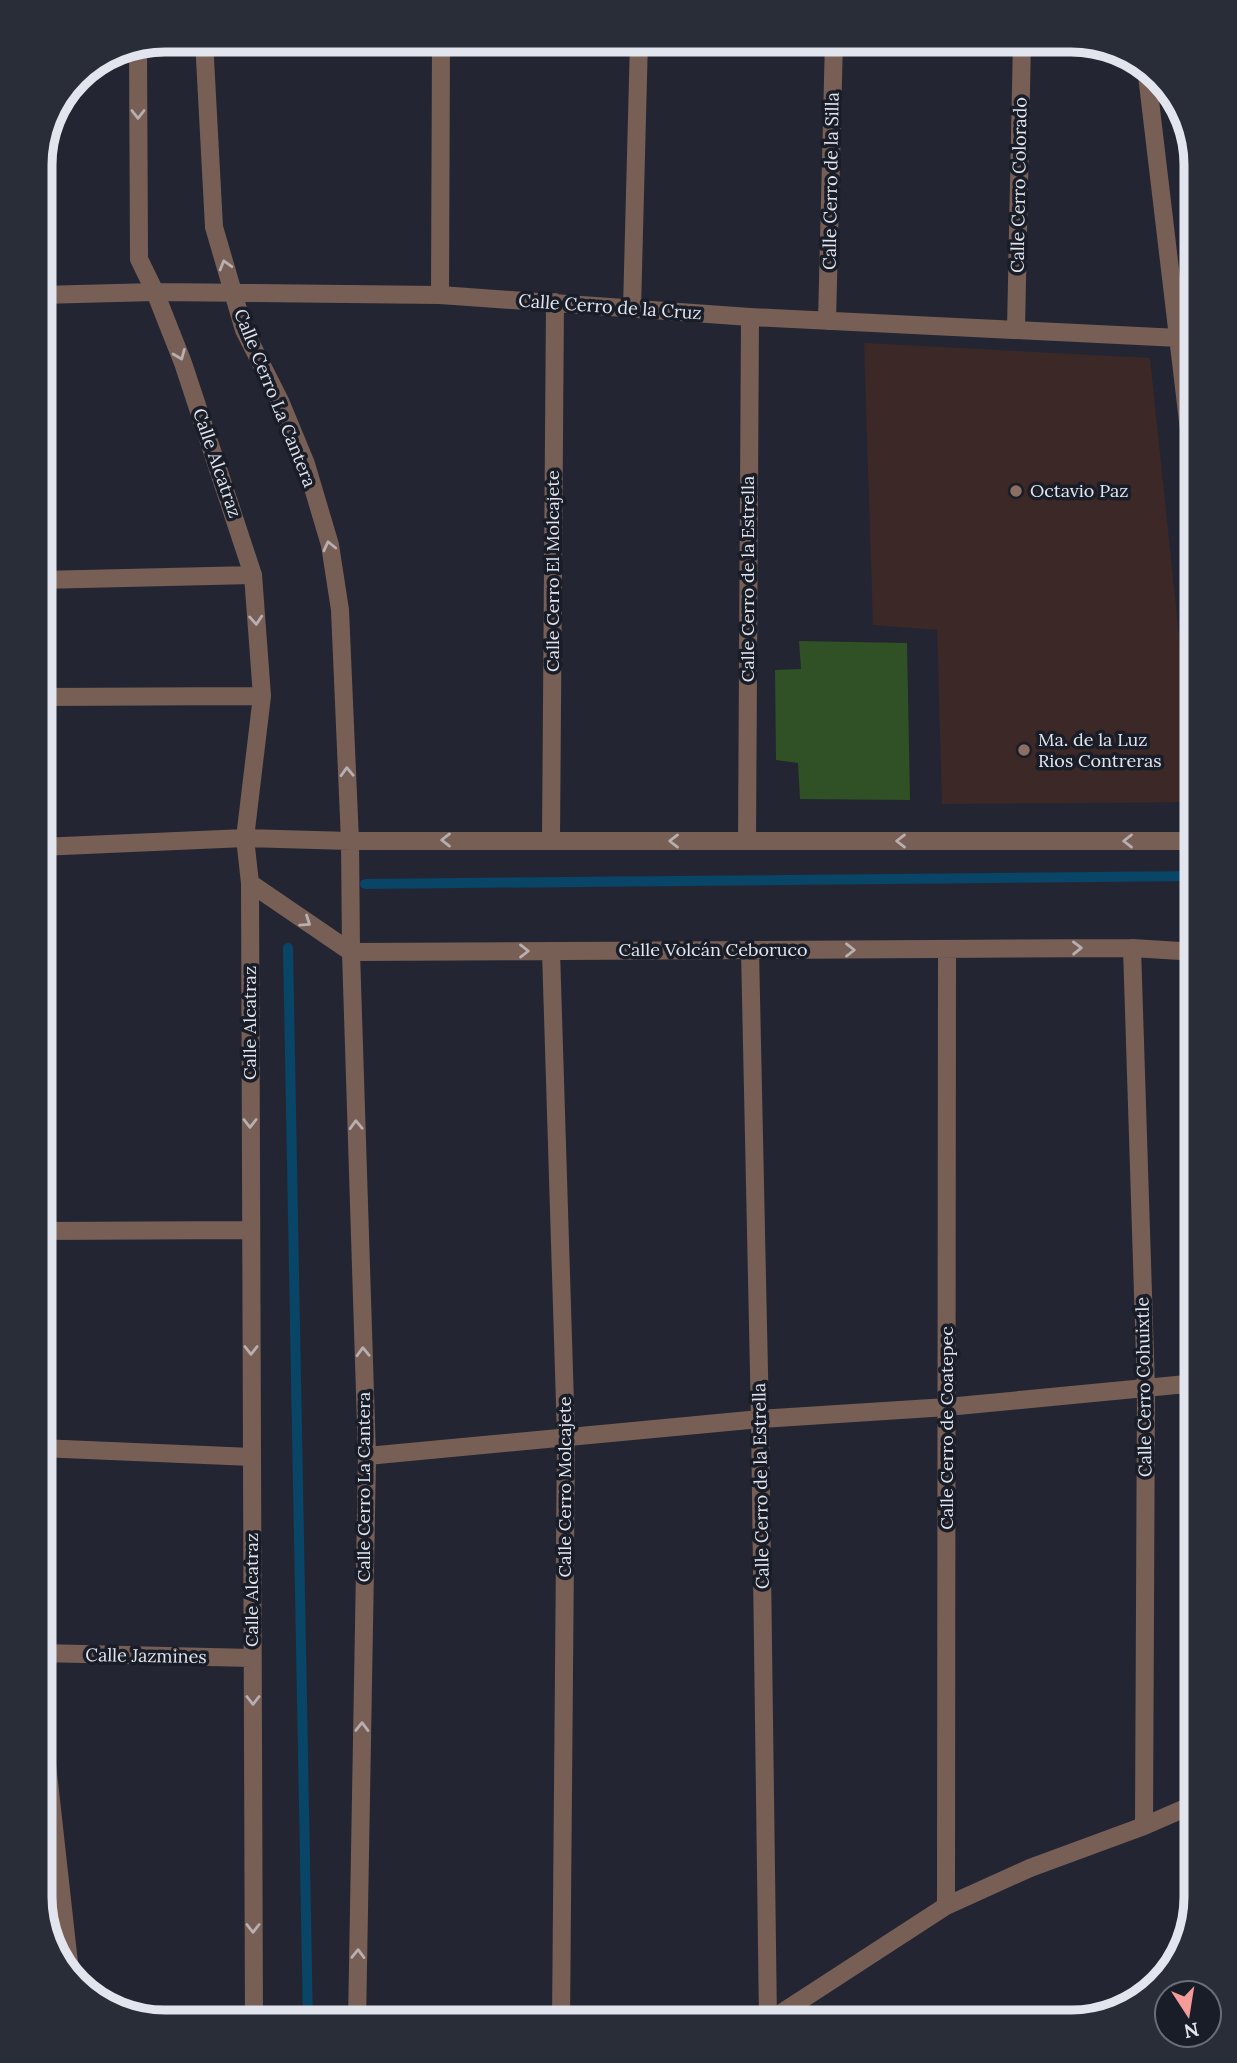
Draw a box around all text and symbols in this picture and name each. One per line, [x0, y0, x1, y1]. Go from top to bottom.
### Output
street label: Calle Cerro de la Silla [817, 92, 844, 270]
street label: Calle Cerro Colorado [1005, 97, 1032, 273]
one-way arrow [130, 109, 146, 120]
one-way arrow [218, 259, 233, 271]
street label: Calle Cerro de la Cruz [518, 289, 702, 324]
street label: Calle Cerro La Cantera [229, 305, 322, 490]
one-way arrow [171, 349, 185, 361]
street label: Calle Alcatraz [188, 405, 247, 521]
street label: Calle Cerro El Molcajete [541, 470, 564, 672]
street label: Calle Cerro de la Estrella [736, 476, 759, 682]
place label: Octavio Paz [1030, 479, 1128, 502]
marker: Octavio Paz [1008, 483, 1024, 499]
one-way arrow [323, 540, 337, 552]
one-way arrow [249, 614, 264, 625]
place label: Ma. de la Luz Rios Contreras [1038, 728, 1162, 772]
marker: Ma. de la Luz Rios Contreras [1016, 742, 1032, 758]
one-way arrow [340, 767, 355, 778]
one-way arrow [440, 832, 451, 848]
one-way arrow [668, 833, 678, 849]
one-way arrow [895, 833, 906, 849]
one-way arrow [1123, 833, 1133, 849]
one-way arrow [298, 913, 311, 926]
street label: Calle Volcán Ceboruco [618, 938, 808, 961]
one-way arrow [1072, 940, 1083, 956]
one-way arrow [845, 942, 855, 958]
one-way arrow [519, 943, 530, 959]
street label: Calle Alcatraz [238, 966, 261, 1080]
one-way arrow [243, 1118, 258, 1129]
one-way arrow [349, 1119, 364, 1130]
street label: Calle Cerro Cohuixtle [1130, 1297, 1157, 1477]
street label: Calle Cerro de Coatepec [935, 1326, 958, 1530]
one-way arrow [243, 1346, 259, 1356]
one-way arrow [356, 1347, 371, 1358]
street label: Calle Cerro de la Estrella [747, 1383, 774, 1589]
street label: Calle Cerro La Cantera [352, 1392, 375, 1582]
street label: Calle Cerro Molcajete [553, 1396, 576, 1577]
street label: Calle Alcatraz [240, 1533, 263, 1647]
street label: Calle Jazmines [85, 1643, 207, 1668]
one-way arrow [245, 1696, 261, 1706]
one-way arrow [354, 1721, 370, 1732]
one-way arrow [245, 1923, 261, 1934]
one-way arrow [351, 1949, 366, 1960]
north arrow [1153, 1979, 1223, 2049]
text: N [1182, 2017, 1201, 2044]

